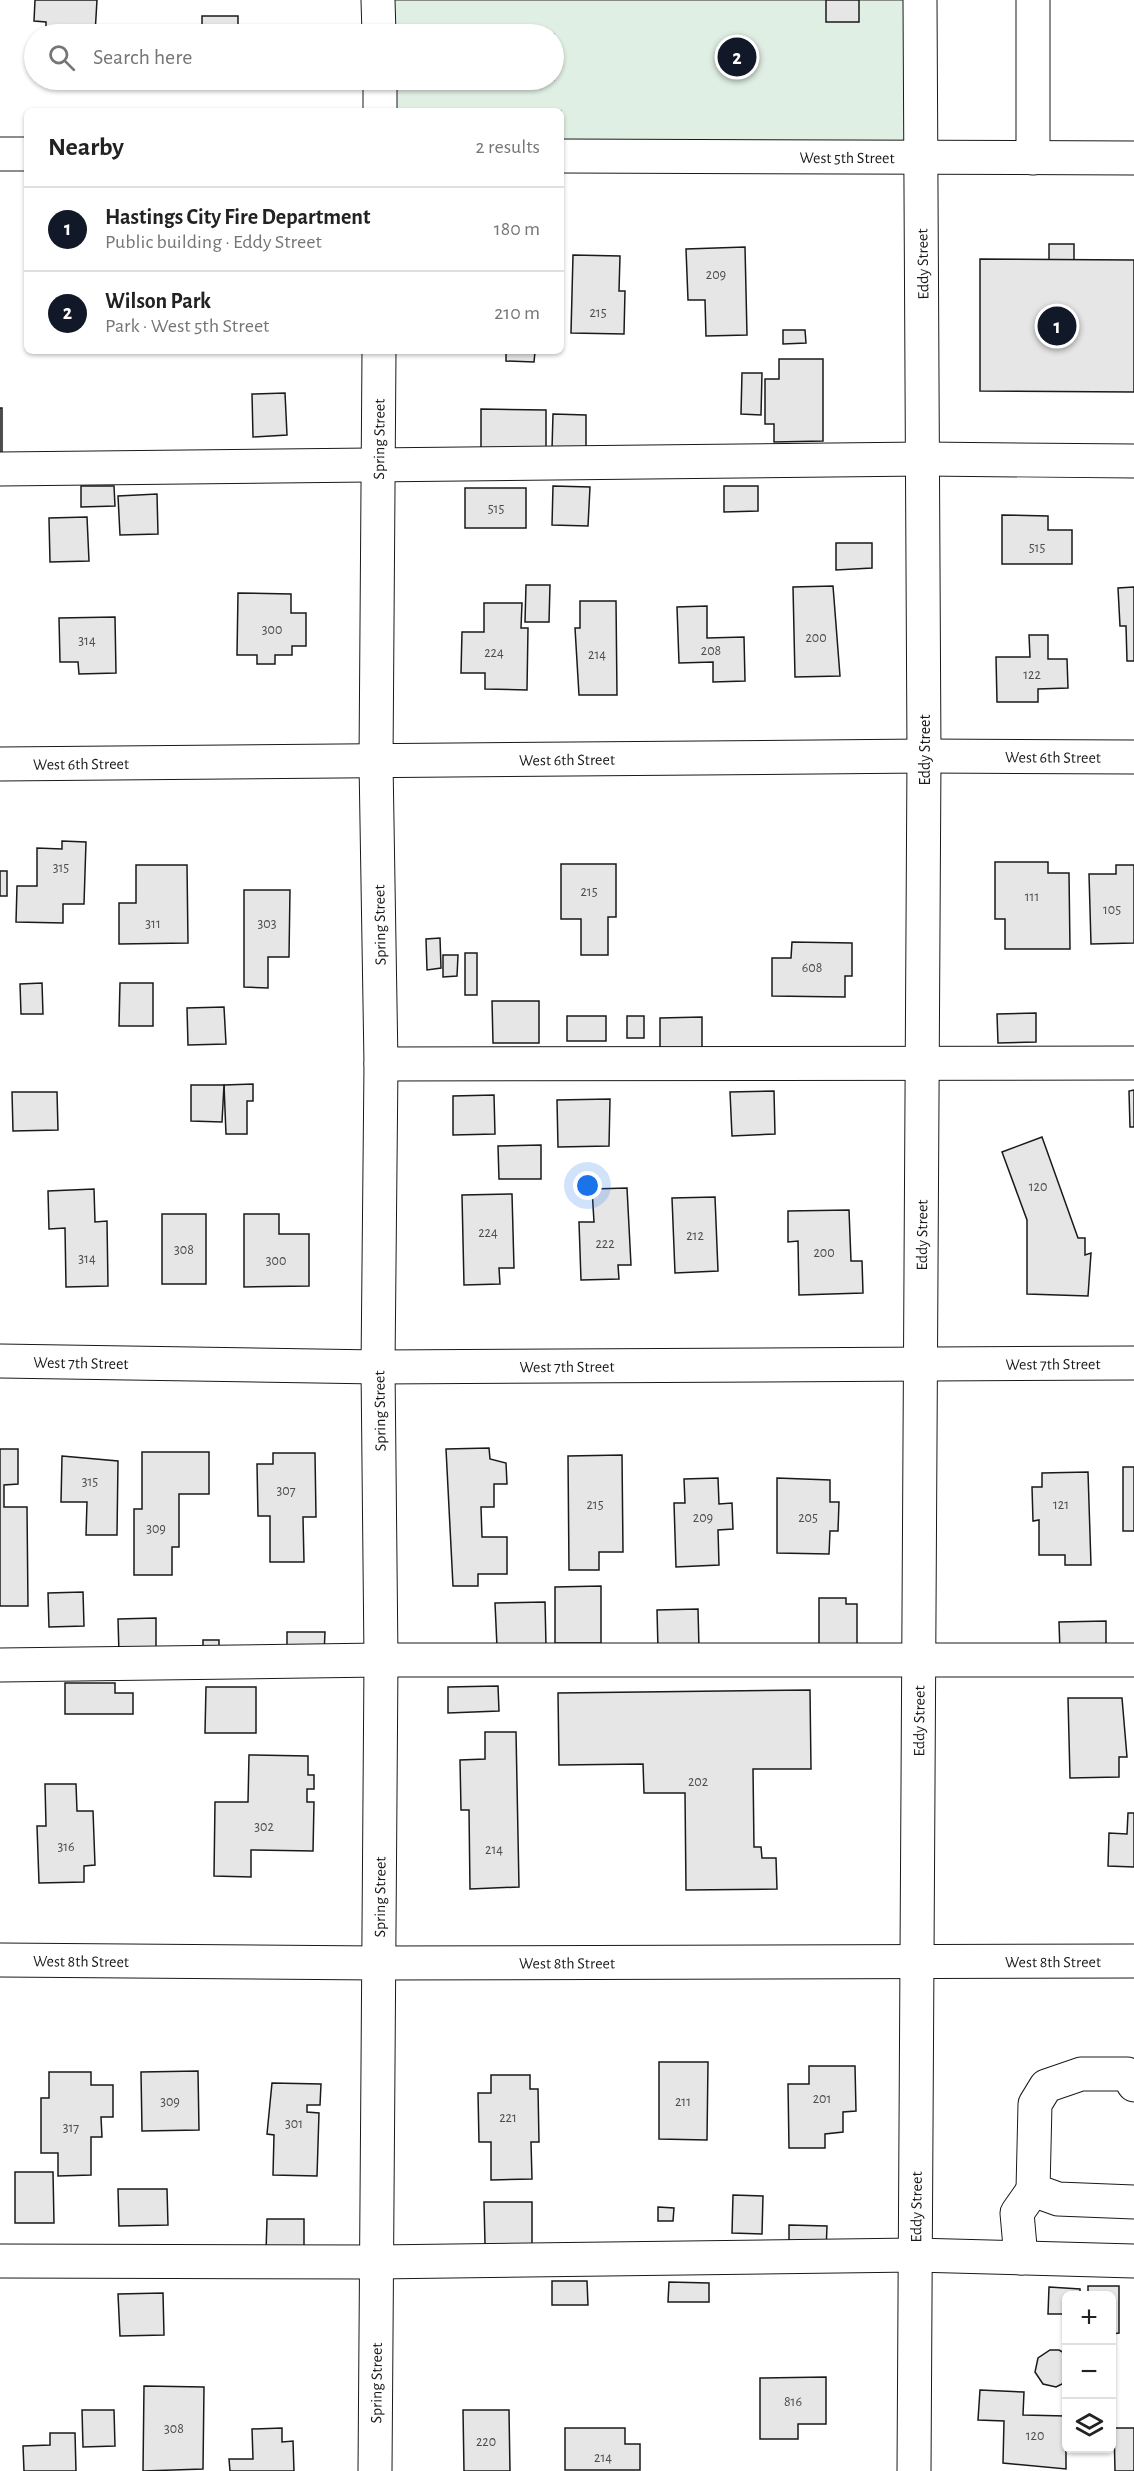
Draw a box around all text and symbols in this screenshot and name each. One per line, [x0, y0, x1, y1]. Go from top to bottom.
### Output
search box [24, 24, 564, 90]
pin: 2 [718, 34, 756, 80]
icon: search [45, 41, 78, 74]
text: Search here [93, 46, 192, 68]
text: Nearby [48, 134, 124, 160]
text: 2 results [476, 137, 540, 157]
street label: West 5th Street [799, 150, 895, 166]
text: Hastings City Fire Department [105, 206, 370, 228]
text: 1 [64, 219, 71, 239]
text: 180 m [494, 219, 540, 239]
street label: Eddy Street [914, 228, 933, 300]
text: Public building · Eddy Street [105, 232, 322, 252]
house number: 209 [706, 268, 726, 282]
text: Wilson Park [105, 290, 211, 312]
text: 2 [63, 303, 72, 323]
text: 210 m [494, 303, 540, 323]
pin: 1 [1038, 304, 1076, 348]
house number: 215 [589, 306, 607, 320]
text: Park · West 5th Street [105, 316, 270, 336]
street label: Spring Street [371, 399, 388, 480]
house number: 515 [488, 502, 504, 516]
house number: 515 [1029, 541, 1045, 555]
house number: 300 [262, 623, 282, 637]
house number: 200 [805, 631, 827, 645]
house number: 314 [78, 634, 96, 648]
house number: 208 [701, 644, 721, 658]
house number: 224 [484, 646, 504, 660]
house number: 214 [588, 648, 606, 662]
house number: 122 [1023, 668, 1041, 682]
street label: Eddy Street [917, 715, 934, 786]
street label: West 6th Street [1005, 749, 1101, 766]
street label: West 6th Street [519, 752, 615, 769]
street label: West 6th Street [33, 756, 129, 773]
house number: 315 [53, 861, 69, 875]
street label: Spring Street [371, 884, 389, 966]
house number: 215 [580, 885, 598, 899]
house number: 111 [1025, 890, 1039, 904]
house number: 105 [1103, 903, 1121, 917]
house number: 311 [145, 917, 161, 931]
house number: 303 [258, 917, 277, 931]
house number: 608 [802, 961, 822, 975]
your location [573, 1171, 602, 1200]
house number: 120 [1029, 1180, 1047, 1194]
street label: Eddy Street [914, 1199, 931, 1271]
house number: 224 [478, 1226, 498, 1240]
house number: 212 [686, 1229, 704, 1243]
house number: 222 [595, 1237, 615, 1251]
house number: 308 [174, 1243, 194, 1257]
house number: 200 [813, 1246, 835, 1260]
house number: 314 [78, 1252, 96, 1266]
house number: 300 [266, 1254, 286, 1268]
street label: West 7th Street [33, 1355, 129, 1372]
street label: West 7th Street [1005, 1356, 1101, 1373]
street label: West 7th Street [519, 1359, 615, 1375]
street label: Spring Street [371, 1370, 389, 1452]
house number: 315 [82, 1475, 98, 1489]
house number: 307 [277, 1484, 296, 1498]
house number: 215 [586, 1498, 604, 1512]
house number: 121 [1053, 1498, 1069, 1512]
house number: 209 [693, 1511, 713, 1525]
house number: 205 [798, 1511, 818, 1525]
house number: 309 [146, 1522, 166, 1536]
street label: Eddy Street [911, 1685, 928, 1757]
house number: 202 [688, 1775, 708, 1789]
house number: 302 [254, 1820, 274, 1834]
house number: 316 [57, 1840, 75, 1854]
house number: 214 [485, 1843, 503, 1857]
street label: Spring Street [372, 1856, 389, 1938]
street label: West 8th Street [33, 1953, 129, 1970]
street label: West 8th Street [1005, 1954, 1101, 1970]
street label: West 8th Street [519, 1955, 615, 1972]
house number: 201 [813, 2092, 831, 2106]
house number: 309 [160, 2095, 180, 2109]
house number: 211 [675, 2095, 691, 2109]
house number: 221 [499, 2111, 517, 2125]
house number: 301 [285, 2117, 303, 2131]
house number: 317 [63, 2121, 79, 2135]
street label: Eddy Street [908, 2171, 926, 2243]
map controls [1062, 2291, 1116, 2453]
button: + [1062, 2291, 1116, 2345]
street label: Spring Street [368, 2342, 385, 2424]
button: − [1062, 2345, 1116, 2399]
house number: 816 [784, 2395, 802, 2409]
button: layers [1062, 2399, 1116, 2453]
house number: 308 [164, 2422, 184, 2436]
house number: 120 [1026, 2429, 1044, 2443]
house number: 220 [476, 2435, 496, 2449]
house number: 214 [594, 2451, 612, 2465]

